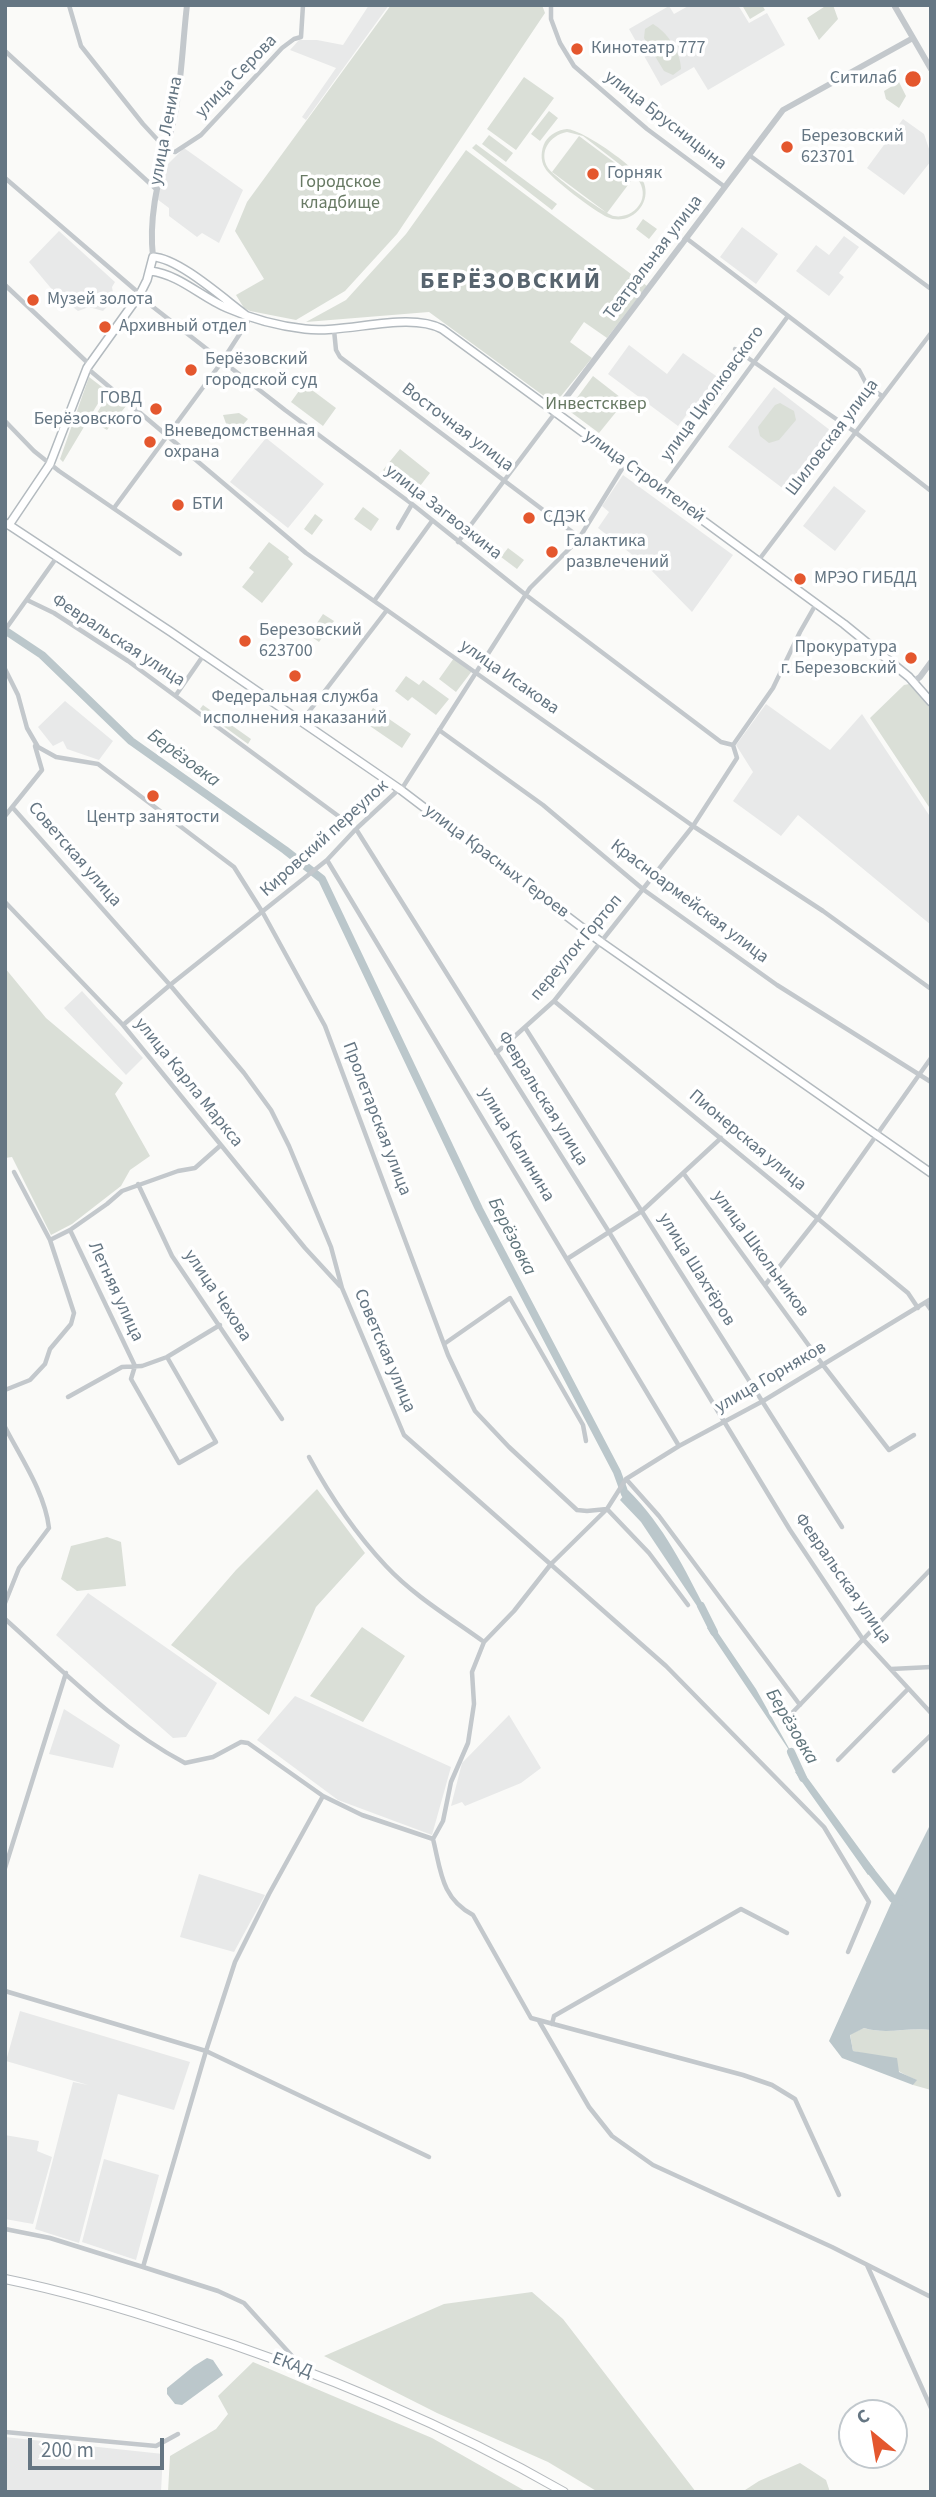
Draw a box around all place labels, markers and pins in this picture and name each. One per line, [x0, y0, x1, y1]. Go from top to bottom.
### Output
place label: Кинотеатр 777 [591, 38, 705, 60]
marker: Кинотеатр 777 [569, 41, 585, 57]
place label: Ситилаб [830, 68, 897, 90]
marker: Ситилаб [903, 69, 923, 89]
place label: Березовский 623701 [801, 126, 904, 168]
marker: Березовский 623701 [779, 139, 795, 155]
place label: Горняк [607, 163, 662, 185]
marker: Горняк [585, 166, 601, 182]
place label: Музей золота [47, 289, 153, 311]
marker: Музей золота [25, 292, 41, 308]
place label: Архивный отдел [119, 316, 247, 338]
marker: Архивный отдел [97, 319, 113, 335]
place label: Берёзовский городской суд [205, 349, 317, 392]
marker: Берёзовский городской суд [183, 362, 199, 378]
place label: ГОВД Берёзовского [34, 388, 142, 430]
marker: ГОВД Берёзовского [148, 401, 164, 417]
place label: Вневедомственная охрана [164, 421, 315, 464]
marker: Вневедомственная охрана [142, 434, 158, 450]
place label: БТИ [192, 494, 224, 516]
marker: БТИ [170, 497, 186, 513]
place label: СДЭК [543, 507, 585, 529]
marker: СДЭК [521, 510, 537, 526]
place label: Галактика развлечений [566, 531, 669, 574]
marker: Галактика развлечений [544, 544, 560, 560]
place label: МРЭО ГИБДД [814, 568, 917, 590]
marker: МРЭО ГИБДД [792, 571, 808, 587]
place label: Березовский 623700 [259, 620, 362, 662]
marker: Березовский 623700 [237, 633, 253, 649]
place label: Прокуратура г. Березовский [780, 637, 897, 680]
marker: Прокуратура г. Березовский [903, 650, 919, 666]
marker: Федеральная служба исполнения наказаний [287, 668, 303, 684]
place label: Федеральная служба исполнения наказаний [203, 687, 387, 730]
marker: Центр занятости [145, 788, 161, 804]
place label: Центр занятости [86, 807, 220, 829]

